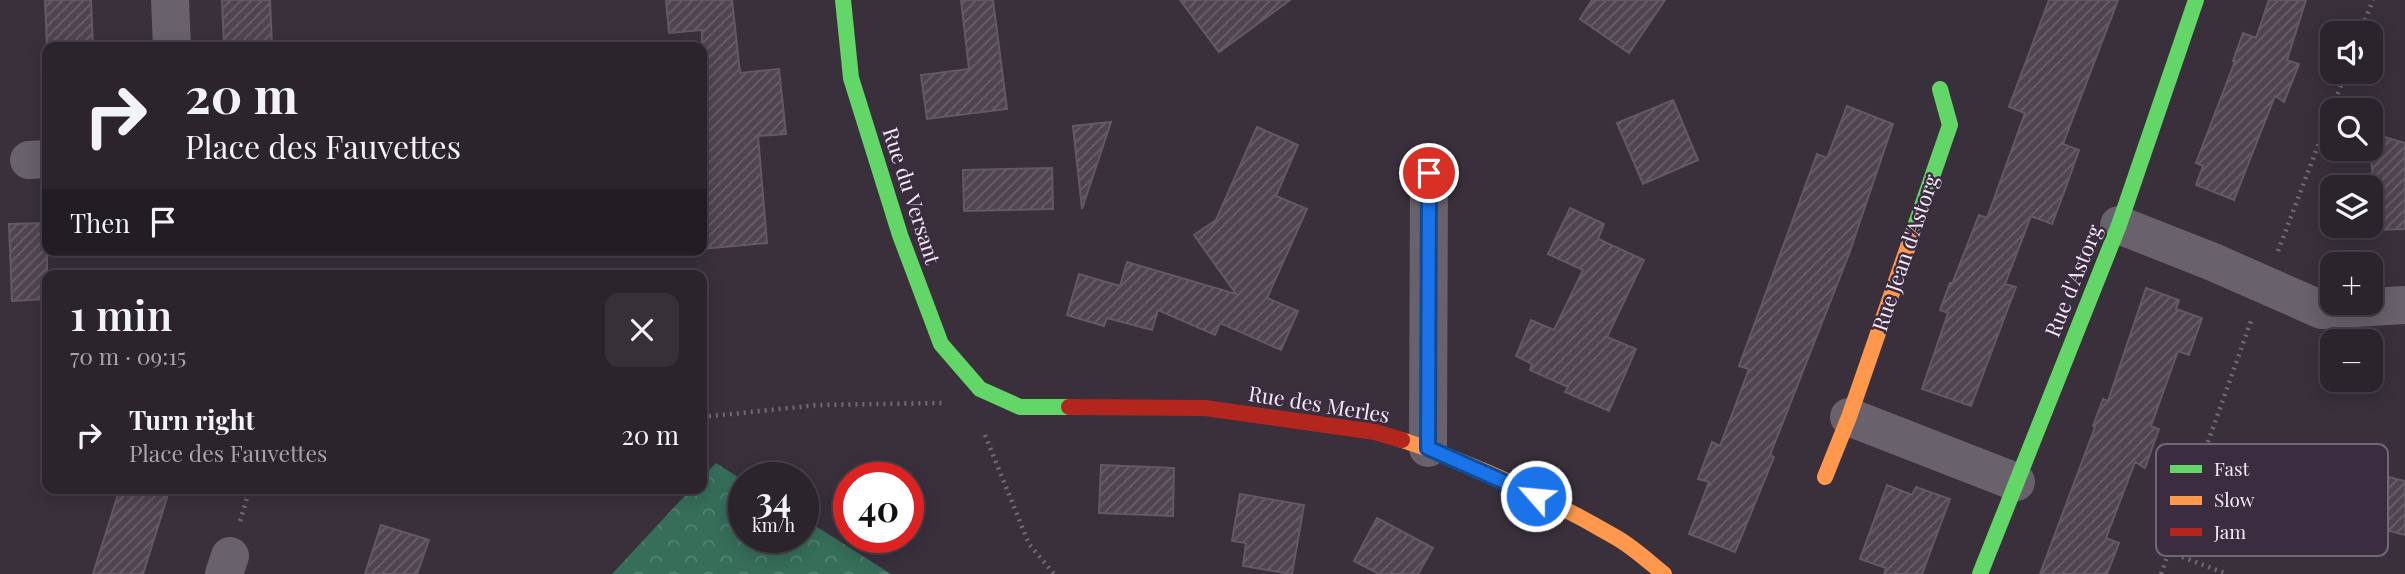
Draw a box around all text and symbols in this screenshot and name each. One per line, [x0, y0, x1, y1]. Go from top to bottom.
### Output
map controls [2320, 21, 2383, 392]
button: sound [2320, 21, 2383, 84]
text: 20 m [185, 61, 298, 126]
icon: right [70, 70, 161, 161]
button: search [2320, 98, 2383, 161]
street label: Rue du Versant [878, 123, 948, 268]
text: Place des Fauvettes [185, 124, 461, 167]
pin [1399, 143, 1459, 203]
icon: arrive [1410, 154, 1448, 192]
street label: Rue Jean d'Astorg [1864, 170, 1944, 334]
button: layers [2320, 175, 2383, 238]
icon: arrive [144, 203, 182, 241]
text: Then [70, 205, 130, 240]
street label: Rue d'Astorg [2037, 220, 2107, 341]
button: + [2320, 252, 2383, 315]
text: 1 min [70, 286, 172, 342]
button: close [605, 293, 679, 367]
button: − [2320, 329, 2383, 392]
text: 70 m · 09:15 [70, 340, 186, 371]
street label: Rue des Merles [1247, 378, 1392, 428]
text: Turn right [129, 402, 255, 437]
icon: right [70, 416, 108, 454]
text: 20 m [621, 417, 679, 452]
text: Place des Fauvettes [129, 437, 327, 468]
legend [2156, 444, 2388, 556]
text: Fast [2214, 455, 2250, 481]
position arrow [1499, 459, 1573, 533]
speed limit sign: 40 [833, 462, 924, 553]
text: 34 [756, 475, 791, 522]
text: Slow [2214, 486, 2255, 512]
text: km/h [752, 513, 795, 537]
text: Jam [2213, 518, 2246, 544]

